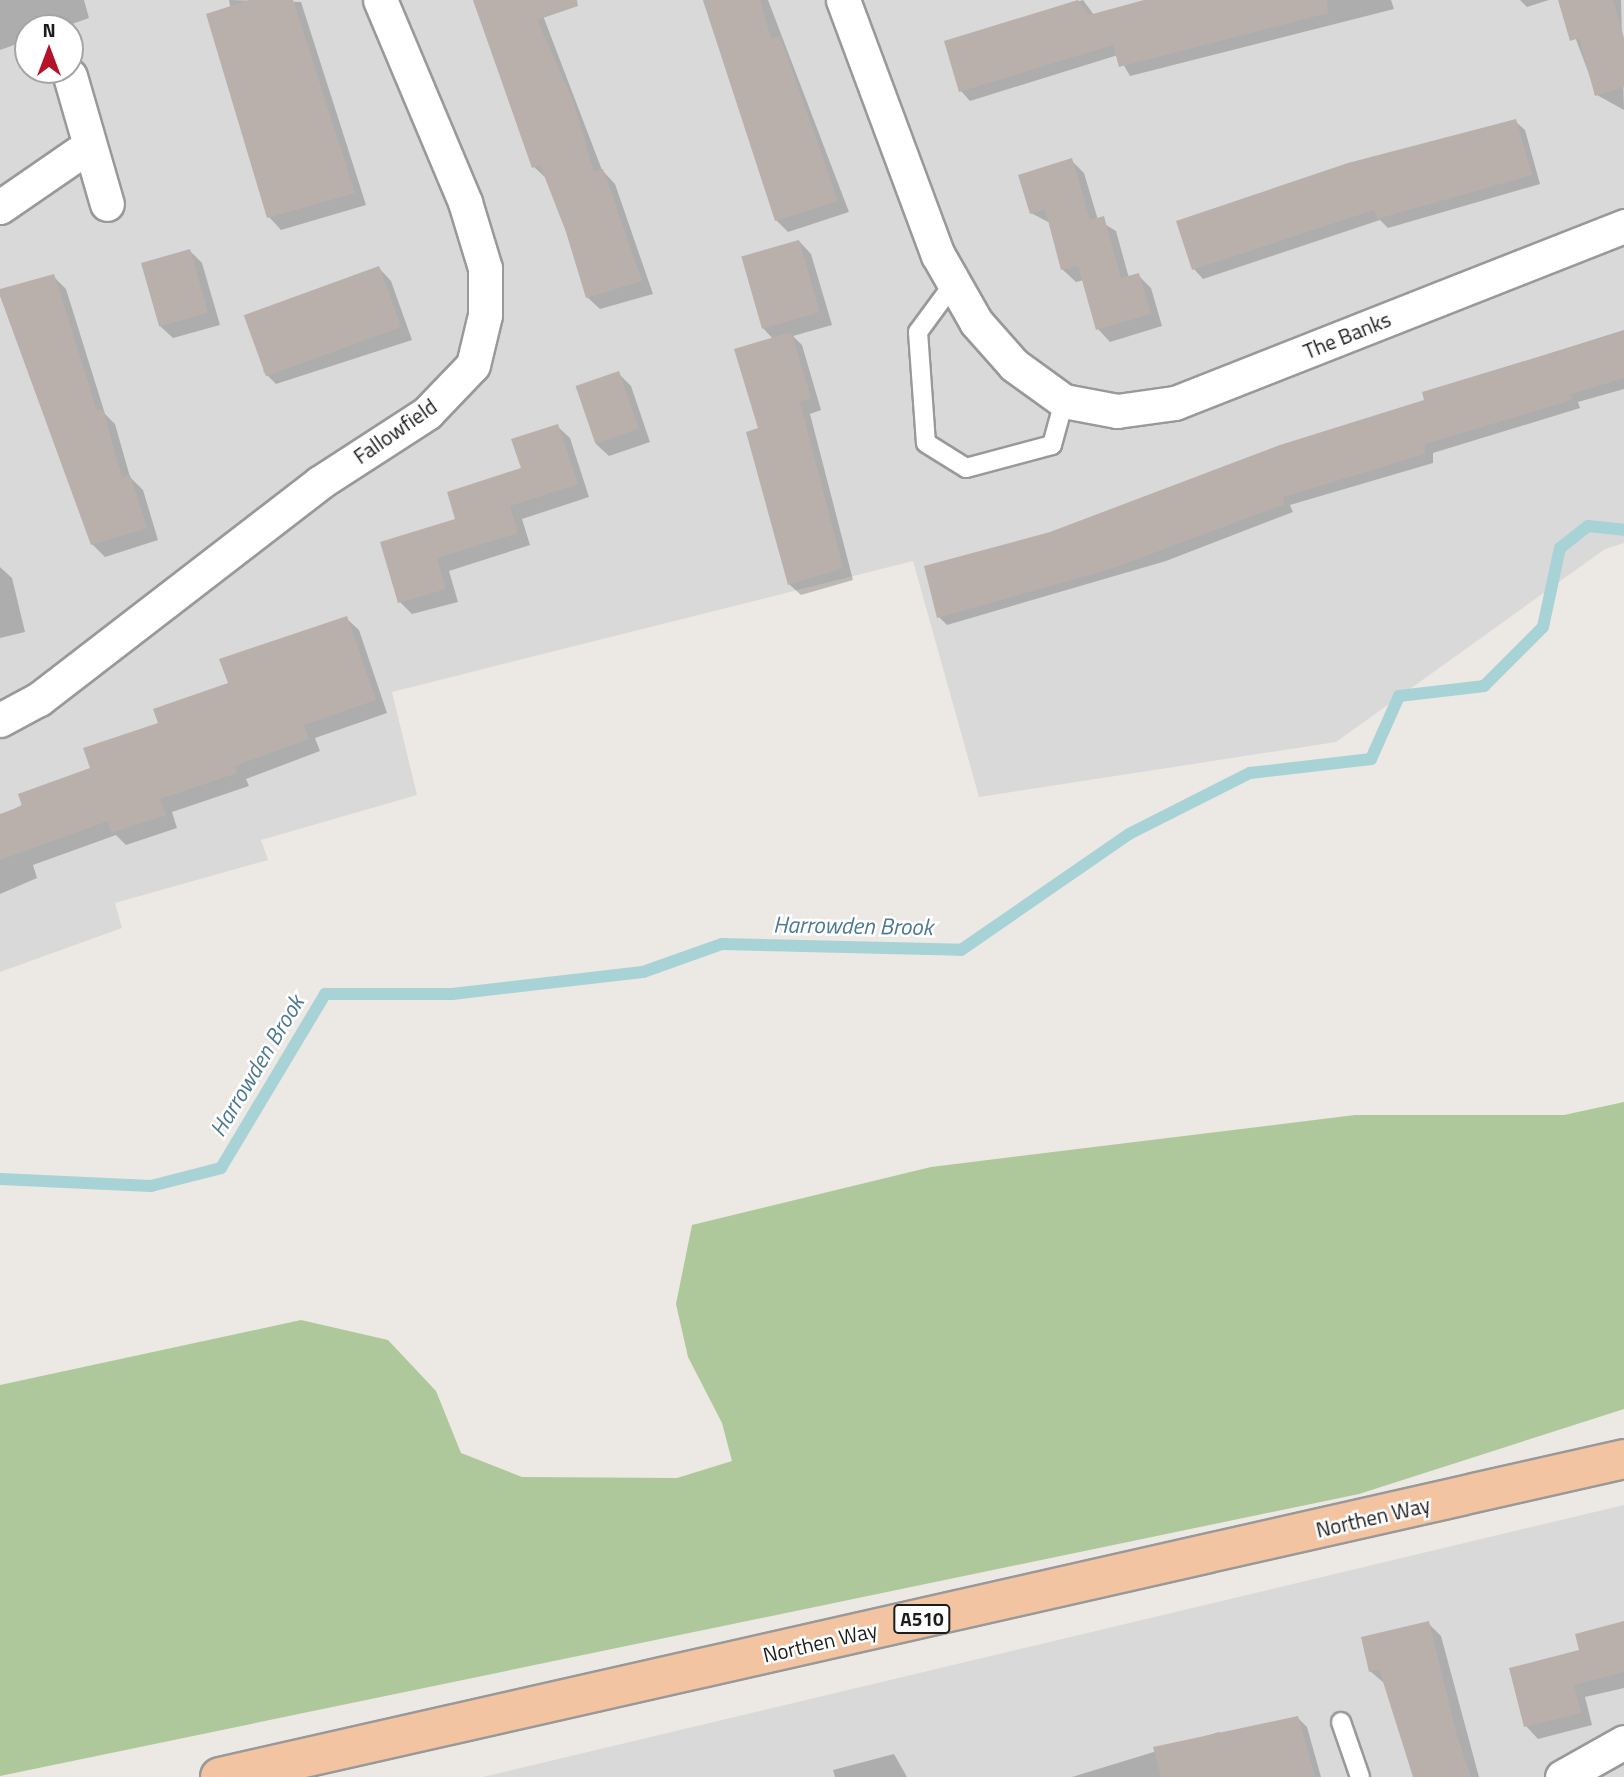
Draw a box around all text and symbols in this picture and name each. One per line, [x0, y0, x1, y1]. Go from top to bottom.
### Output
north arrow [14, 14, 84, 84]
text: N [42, 15, 56, 44]
street label: The Banks [1300, 306, 1394, 364]
street label: Fallowfield [349, 393, 441, 469]
water label: Harrowden Brook [773, 911, 933, 941]
water label: Harrowden Brook [204, 990, 310, 1142]
street label: Northen Way [1313, 1492, 1433, 1542]
road number: A510 [892, 1604, 952, 1634]
street label: Northen Way [760, 1617, 880, 1667]

